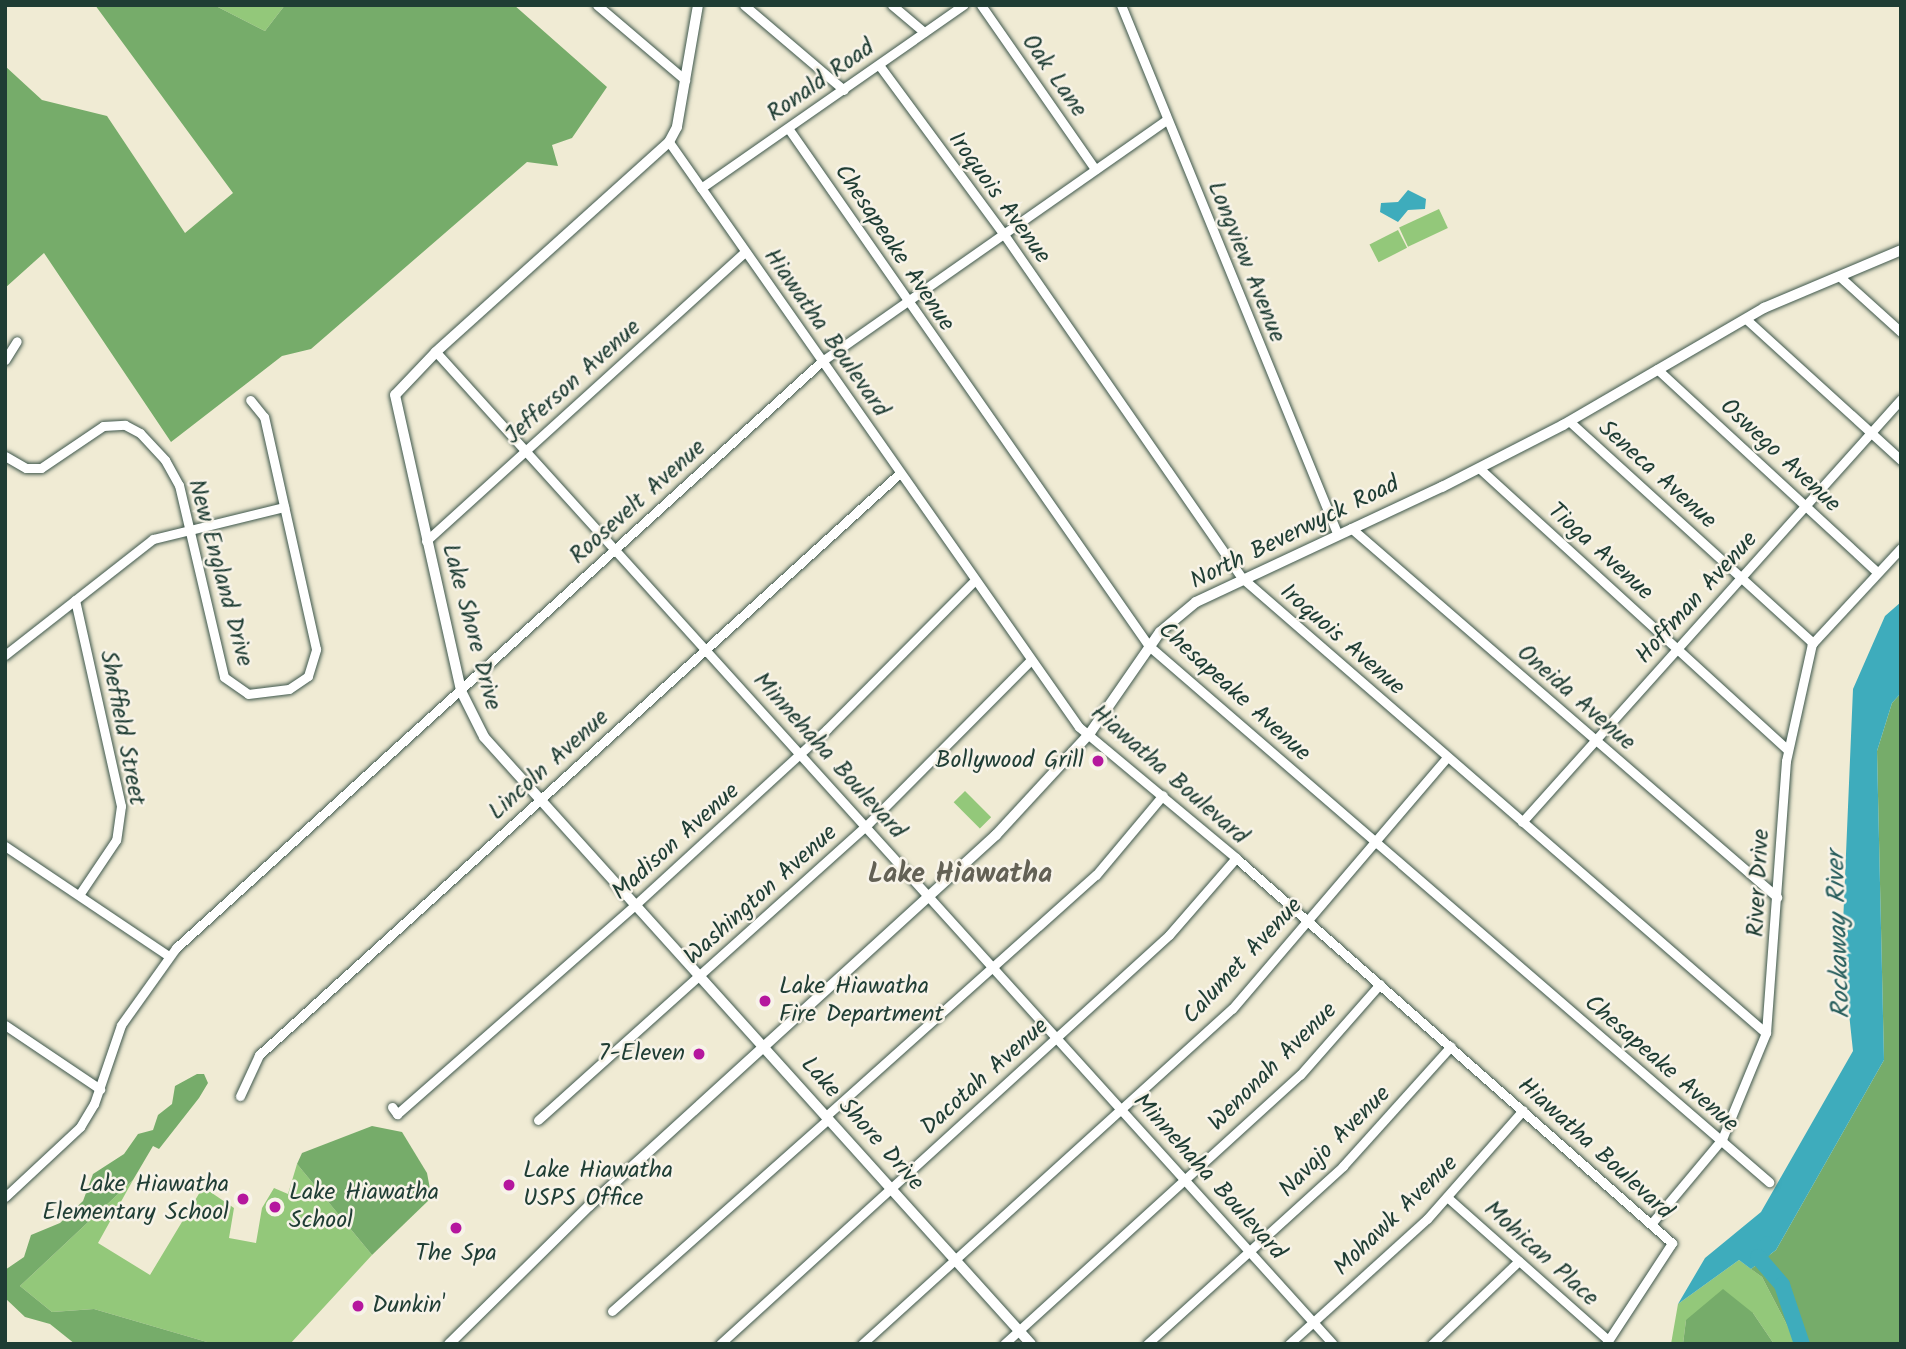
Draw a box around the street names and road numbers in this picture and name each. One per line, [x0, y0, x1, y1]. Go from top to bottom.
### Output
street label: Oak Lane [1015, 29, 1093, 123]
street label: Ronald Road [762, 33, 880, 129]
street label: Iroquois Avenue [941, 126, 1057, 270]
street label: Chesapeake Avenue [827, 159, 961, 337]
street label: Longview Avenue [1201, 177, 1291, 347]
street label: Hiawatha Boulevard [757, 243, 895, 423]
street label: Jefferson Avenue [499, 313, 647, 451]
street label: Oswego Avenue [1714, 393, 1846, 519]
street label: Seneca Avenue [1592, 414, 1722, 536]
street label: Roosevelt Avenue [564, 433, 712, 571]
street label: North Beverwyck Road [1186, 470, 1404, 596]
street label: New England Drive [181, 476, 259, 670]
street label: Tioga Avenue [1541, 497, 1659, 607]
street label: Hoffman Avenue [1630, 526, 1764, 670]
street label: Lake Shore Drive [435, 541, 507, 713]
street label: Iroquois Avenue [1274, 578, 1410, 702]
street label: Chesapeake Avenue [1152, 616, 1316, 768]
street label: Oneida Avenue [1511, 639, 1641, 757]
street label: Sheffield Street [93, 648, 151, 808]
street label: Minnehaha Boulevard [747, 667, 911, 845]
street label: Hiawatha Boulevard [1084, 699, 1254, 851]
street label: Lincoln Avenue [483, 703, 615, 827]
street label: Madison Avenue [606, 777, 746, 907]
street label: Washington Avenue [678, 819, 844, 971]
street label: River Drive [1742, 828, 1776, 938]
street label: Calumet Avenue [1177, 892, 1309, 1030]
street label: Chesapeake Avenue [1578, 989, 1744, 1139]
street label: Wenonah Avenue [1203, 997, 1343, 1137]
street label: Dacotah Avenue [915, 1012, 1055, 1142]
street label: Lake Shore Drive [794, 1051, 930, 1197]
street label: Hiawatha Boulevard [1511, 1072, 1679, 1226]
street label: Navajo Avenue [1273, 1080, 1397, 1204]
street label: Minnehaha Boulevard [1127, 1088, 1291, 1266]
street label: Mohawk Avenue [1328, 1150, 1464, 1282]
street label: Mohican Place [1478, 1195, 1604, 1313]

